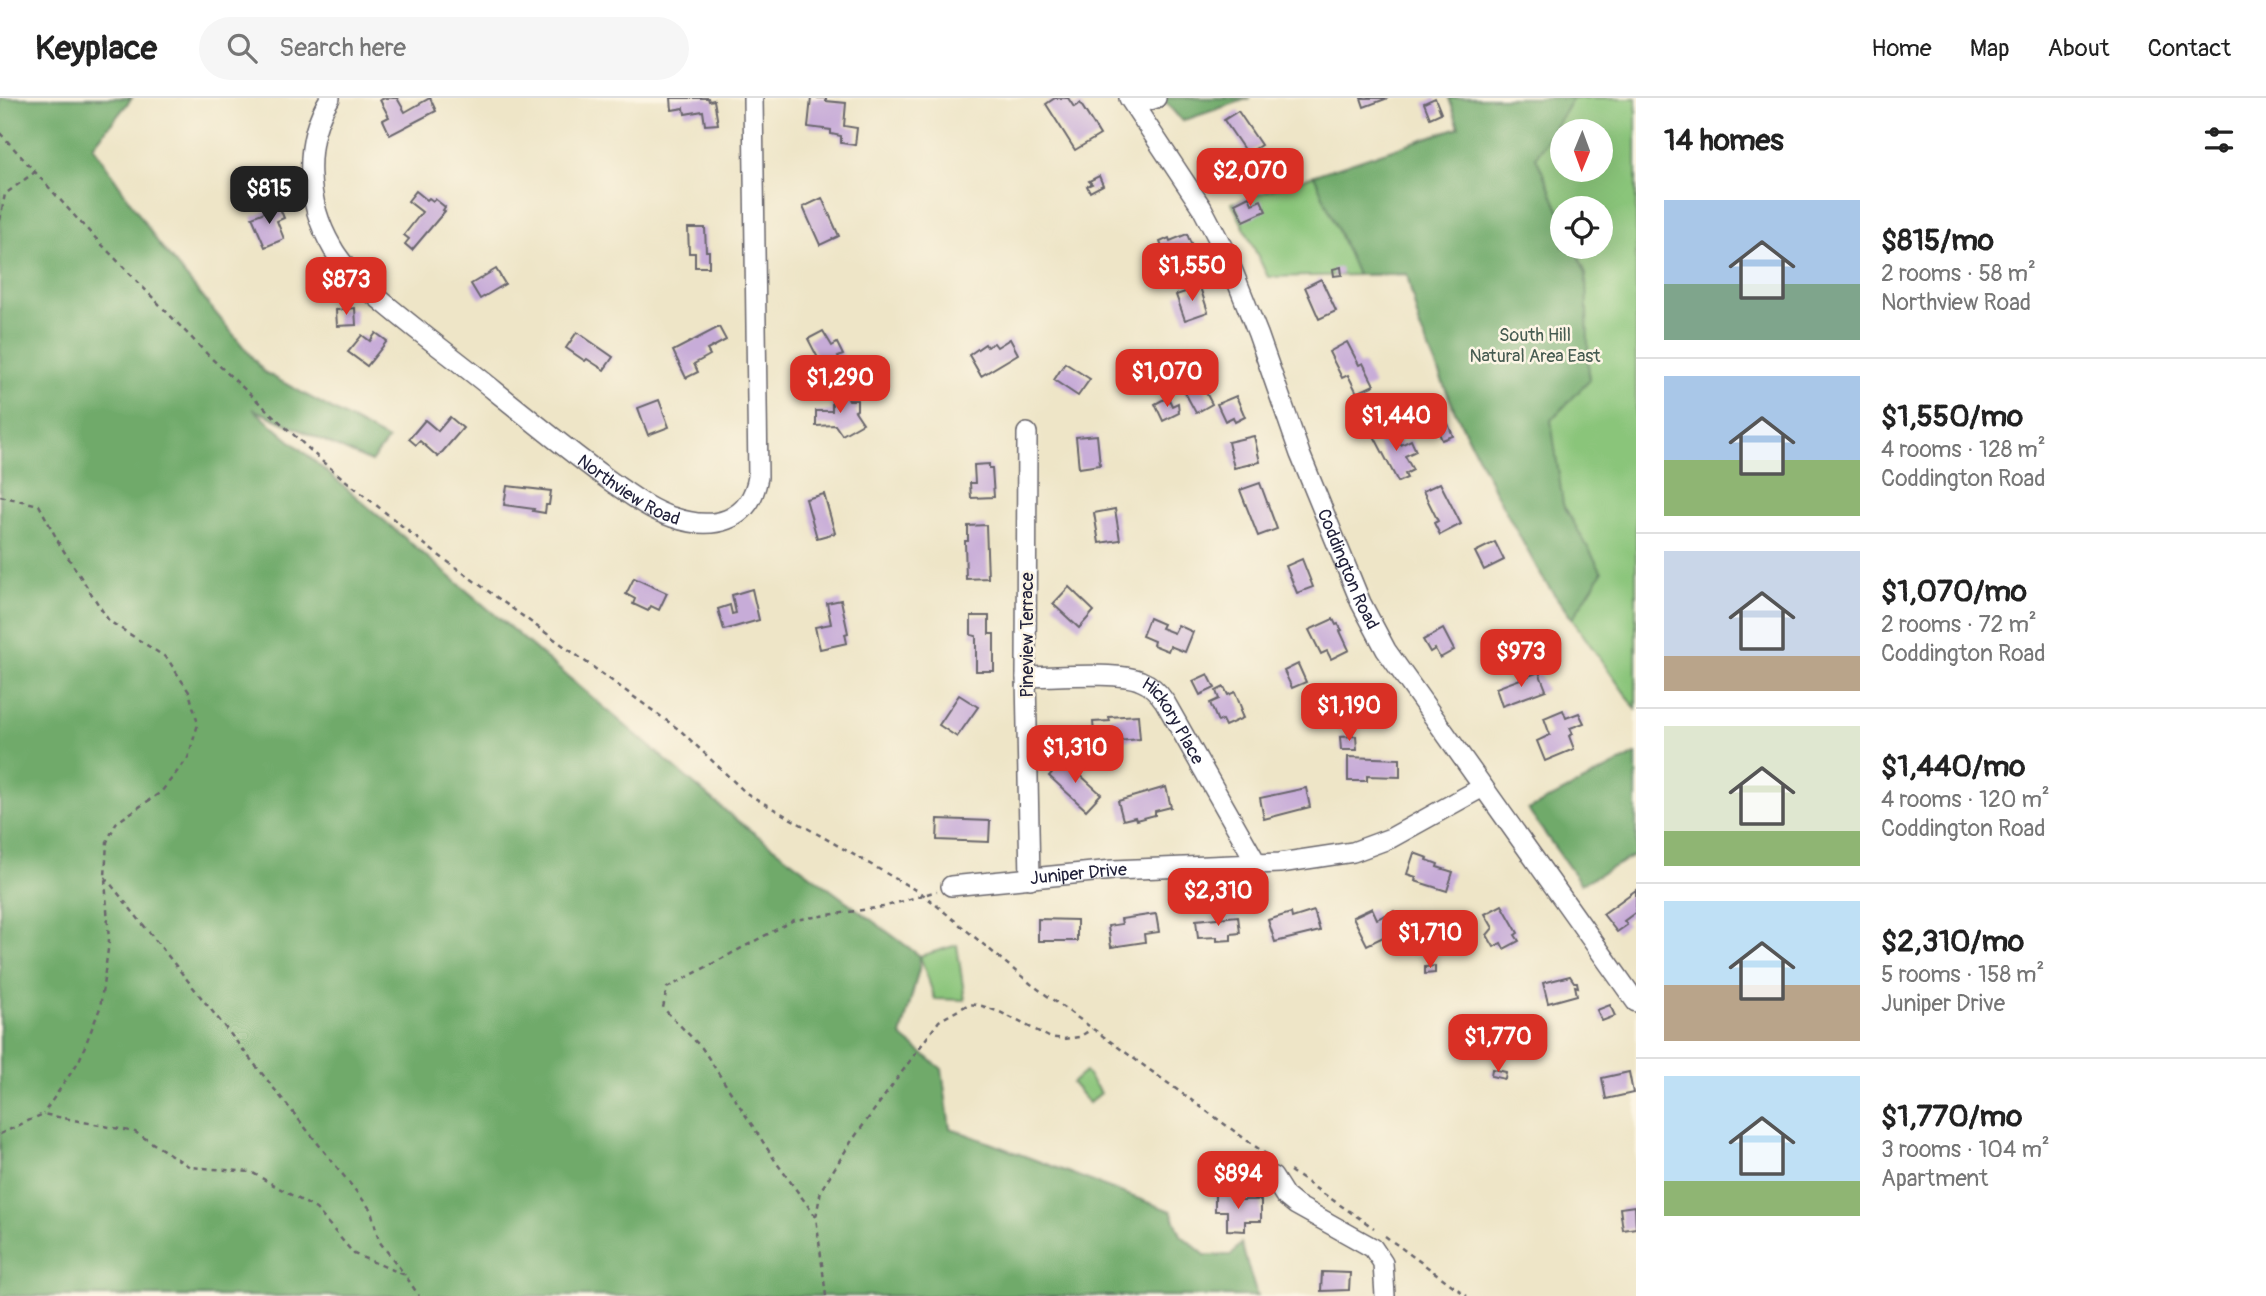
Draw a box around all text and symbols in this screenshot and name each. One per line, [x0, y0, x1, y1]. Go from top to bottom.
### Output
search box [199, 17, 689, 80]
text: Keyplace [35, 28, 157, 69]
icon: search [223, 29, 261, 67]
text: Search here [279, 32, 406, 64]
text: Home [1871, 34, 1932, 63]
text: Map [1970, 34, 2010, 63]
text: About [2048, 34, 2110, 63]
text: Contact [2148, 34, 2231, 63]
north arrow [1550, 119, 1614, 182]
map controls [1550, 119, 1613, 259]
icon: filters [2200, 121, 2238, 159]
text: 14 homes [1664, 122, 1784, 159]
pin: $2,070 [1193, 148, 1307, 208]
text: $2,070 [1213, 156, 1287, 185]
pin: $815 [228, 166, 310, 226]
text: $815 [246, 174, 292, 203]
button: locate [1550, 196, 1613, 259]
text: $815/mo [1881, 222, 1994, 259]
icon: home [1720, 228, 1804, 312]
pin: $1,550 [1135, 244, 1249, 303]
text: $1,550 [1158, 251, 1226, 280]
pin: $873 [305, 258, 387, 317]
text: 2 rooms · 58 m² [1881, 259, 2036, 288]
text: $873 [321, 265, 371, 294]
text: Northview Road [1881, 288, 2031, 317]
park label: South Hill Natural Area East [1469, 324, 1601, 368]
pin: $1,070 [1110, 350, 1224, 409]
pin: $1,290 [783, 356, 897, 415]
text: $1,070 [1132, 357, 1202, 386]
text: $1,290 [806, 363, 874, 392]
pin: $1,440 [1339, 394, 1453, 453]
text: $1,550/mo [1881, 398, 2023, 435]
text: $1,440 [1361, 401, 1431, 430]
icon: home [1720, 404, 1804, 488]
text: 4 rooms · 128 m² [1881, 435, 2046, 464]
street label: Northview Road [572, 450, 683, 531]
text: Coddington Road [1881, 464, 2046, 493]
street label: Coddington Road [1312, 506, 1384, 634]
street label: Pineview Terrace [1016, 572, 1039, 698]
text: $1,070/mo [1881, 573, 2027, 610]
icon: home [1720, 579, 1804, 663]
text: 2 rooms · 72 m² [1881, 610, 2037, 639]
pin: $973 [1480, 630, 1562, 689]
text: $973 [1496, 637, 1546, 666]
text: Coddington Road [1881, 639, 2046, 668]
street label: Hickory Place [1137, 672, 1209, 769]
pin: $1,190 [1292, 684, 1406, 743]
text: $1,190 [1317, 691, 1381, 720]
pin: $1,310 [1018, 726, 1132, 785]
text: $1,310 [1043, 733, 1107, 762]
text: $1,440/mo [1881, 748, 2025, 785]
icon: home [1720, 754, 1804, 838]
text: 4 rooms · 120 m² [1881, 785, 2050, 814]
text: Coddington Road [1881, 814, 2046, 843]
street label: Juniper Drive [1029, 858, 1127, 890]
pin: $2,310 [1161, 868, 1275, 928]
text: $2,310 [1184, 876, 1252, 905]
pin: $1,710 [1373, 910, 1487, 970]
text: $1,710 [1398, 918, 1462, 947]
text: $2,310/mo [1881, 923, 2024, 960]
icon: home [1720, 929, 1804, 1013]
text: 5 rooms · 158 m² [1881, 960, 2044, 989]
text: Juniper Drive [1881, 989, 2005, 1018]
pin: $1,770 [1441, 1014, 1555, 1074]
text: $1,770 [1464, 1022, 1532, 1051]
text: $1,770/mo [1881, 1098, 2022, 1135]
icon: home [1720, 1104, 1804, 1188]
text: 3 rooms · 104 m² [1881, 1135, 2050, 1164]
pin: $894 [1197, 1152, 1279, 1211]
text: $894 [1213, 1159, 1263, 1188]
text: Apartment [1881, 1164, 1988, 1193]

